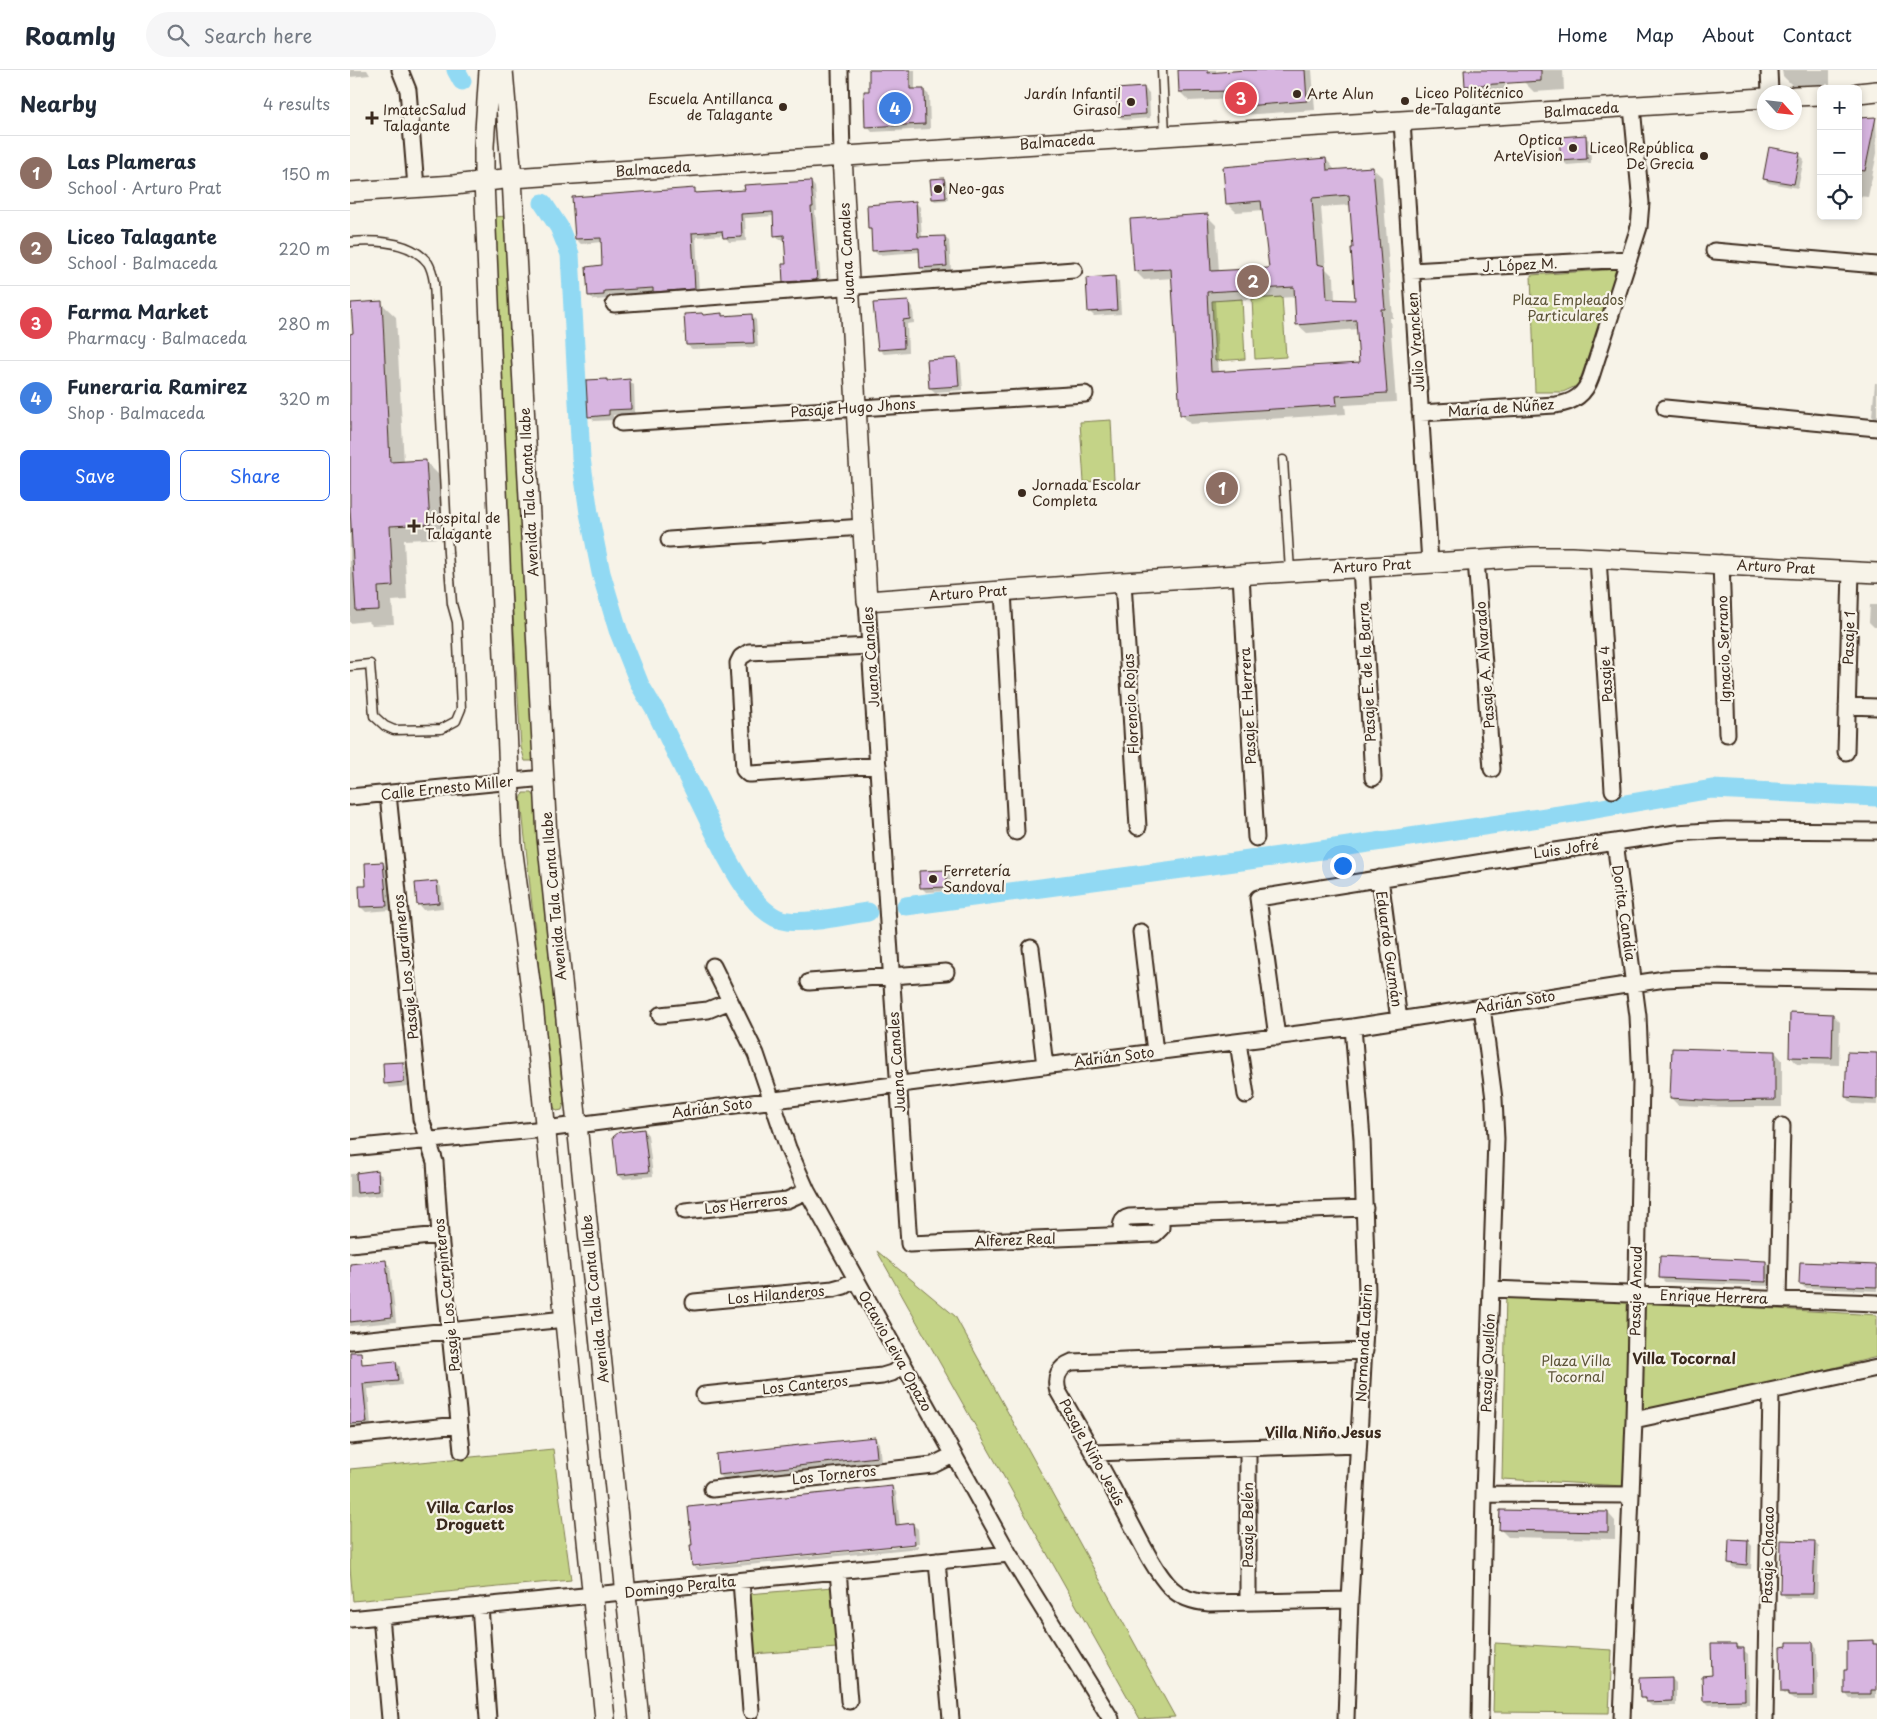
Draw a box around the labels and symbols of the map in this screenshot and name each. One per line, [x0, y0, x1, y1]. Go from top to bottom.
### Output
pin: 3 [1225, 79, 1257, 117]
place label: Liceo Politécnico de Talagante [1415, 82, 1524, 119]
place label: Jardín Infantil Girasol [1024, 83, 1121, 120]
place label: Arte Alun [1307, 83, 1374, 104]
north arrow [1757, 85, 1802, 130]
place label: Escuela Antillanca de Talagante [648, 88, 773, 125]
marker: Arte Alun [1291, 88, 1303, 100]
pin: 4 [879, 89, 911, 127]
marker: Liceo Politécnico de Talagante [1399, 95, 1411, 107]
marker: Jardín Infantil Girasol [1125, 96, 1137, 108]
street label: Balmaceda [1543, 96, 1620, 123]
place label: ImatecSalud Talagante [383, 99, 466, 136]
marker: Escuela Antillanca de Talagante [777, 101, 789, 113]
marker: ImatecSalud Talagante [365, 111, 379, 125]
street label: Balmaceda [1019, 128, 1096, 155]
place label: Optica ArteVision [1494, 129, 1563, 166]
place label: Liceo República De Grecia [1589, 137, 1694, 174]
marker: Optica ArteVision [1567, 142, 1579, 154]
marker: Liceo República De Grecia [1698, 150, 1710, 162]
street label: Balmaceda [615, 155, 692, 182]
place label: Neo-gas [948, 178, 1004, 199]
marker: Neo-gas [932, 183, 944, 195]
street label: Juana Canales [833, 202, 860, 304]
street label: J. López M. [1482, 252, 1558, 277]
pin: 2 [1237, 262, 1269, 300]
park label: Plaza Empleados Particulares [1512, 289, 1624, 326]
street label: Julio Vrancken [1402, 291, 1429, 393]
street label: Pasaje Hugo Jhons [790, 393, 916, 422]
street label: María de Núñez [1447, 393, 1555, 422]
street label: Avenida Tala Canta Ilabe [514, 407, 543, 577]
pin: 1 [1206, 469, 1238, 507]
place label: Jornada Escolar Completa [1032, 474, 1141, 511]
marker: Jornada Escolar Completa [1016, 487, 1028, 499]
place label: Hospital de Talagante [425, 507, 500, 544]
marker: Hospital de Talagante [407, 519, 421, 533]
street label: Arturo Prat [1332, 553, 1412, 578]
street label: Arturo Prat [1736, 554, 1816, 579]
street label: Arturo Prat [928, 579, 1008, 606]
street label: Ignacio Serrano [1711, 595, 1736, 703]
street label: Pasaje E. de la Barra [1352, 601, 1381, 743]
street label: Pasaje A. Alvarado [1470, 601, 1499, 729]
street label: Juana Canales [857, 606, 884, 708]
street label: Pasaje 1 [1837, 611, 1860, 665]
street label: Pasaje 4 [1593, 645, 1618, 703]
street label: Pasaje E. Herrera [1234, 646, 1261, 765]
street label: Florencio Rojas [1117, 653, 1144, 755]
street label: Calle Ernesto Miller [380, 770, 515, 805]
street label: Avenida Tala Canta Ilabe [536, 811, 571, 981]
street label: Luis Jofré [1532, 834, 1600, 863]
your location [1330, 853, 1356, 879]
place label: Ferretería Sandoval [943, 860, 1011, 897]
street label: Dorita Candia [1607, 863, 1642, 962]
marker: Ferretería Sandoval [927, 873, 939, 885]
street label: Eduardo Guzmán [1371, 890, 1408, 1008]
street label: Pasaje Los Jardineros [387, 893, 424, 1041]
street label: Adrián Soto [1473, 985, 1557, 1018]
street label: Juana Canales [883, 1011, 910, 1113]
street label: Adrián Soto [1072, 1041, 1155, 1072]
street label: Adrián Soto [670, 1092, 753, 1123]
street label: Los Herreros [703, 1188, 789, 1219]
street label: Avenida Tala Canta Ilabe [575, 1214, 614, 1384]
street label: Pasaje Los Carpinteros [428, 1217, 465, 1373]
street label: Alferez Real [974, 1228, 1056, 1251]
street label: Pasaje Ancud [1624, 1246, 1647, 1336]
street label: Los Hilanderos [727, 1280, 825, 1309]
street label: Normanda Labrin [1350, 1283, 1377, 1403]
street label: Enrique Herrera [1660, 1284, 1768, 1309]
street label: Octavio Leiva Opazo [853, 1286, 938, 1415]
street label: Pasaje Quellón [1475, 1313, 1500, 1413]
district label: Villa Tocornal [1632, 1346, 1736, 1369]
park label: Plaza Villa Tocornal [1541, 1350, 1611, 1387]
street label: Los Canteros [761, 1370, 849, 1399]
street label: Pasaje Niño Jesús [1054, 1394, 1131, 1509]
district label: Villa Niño Jesus [1265, 1420, 1381, 1443]
street label: Los Torneros [791, 1460, 877, 1489]
street label: Pasaje Belén [1237, 1482, 1258, 1568]
district label: Villa Carlos Droguett [426, 1495, 514, 1535]
street label: Pasaje Chacao [1756, 1506, 1779, 1604]
street label: Domingo Peralta [623, 1570, 737, 1603]

